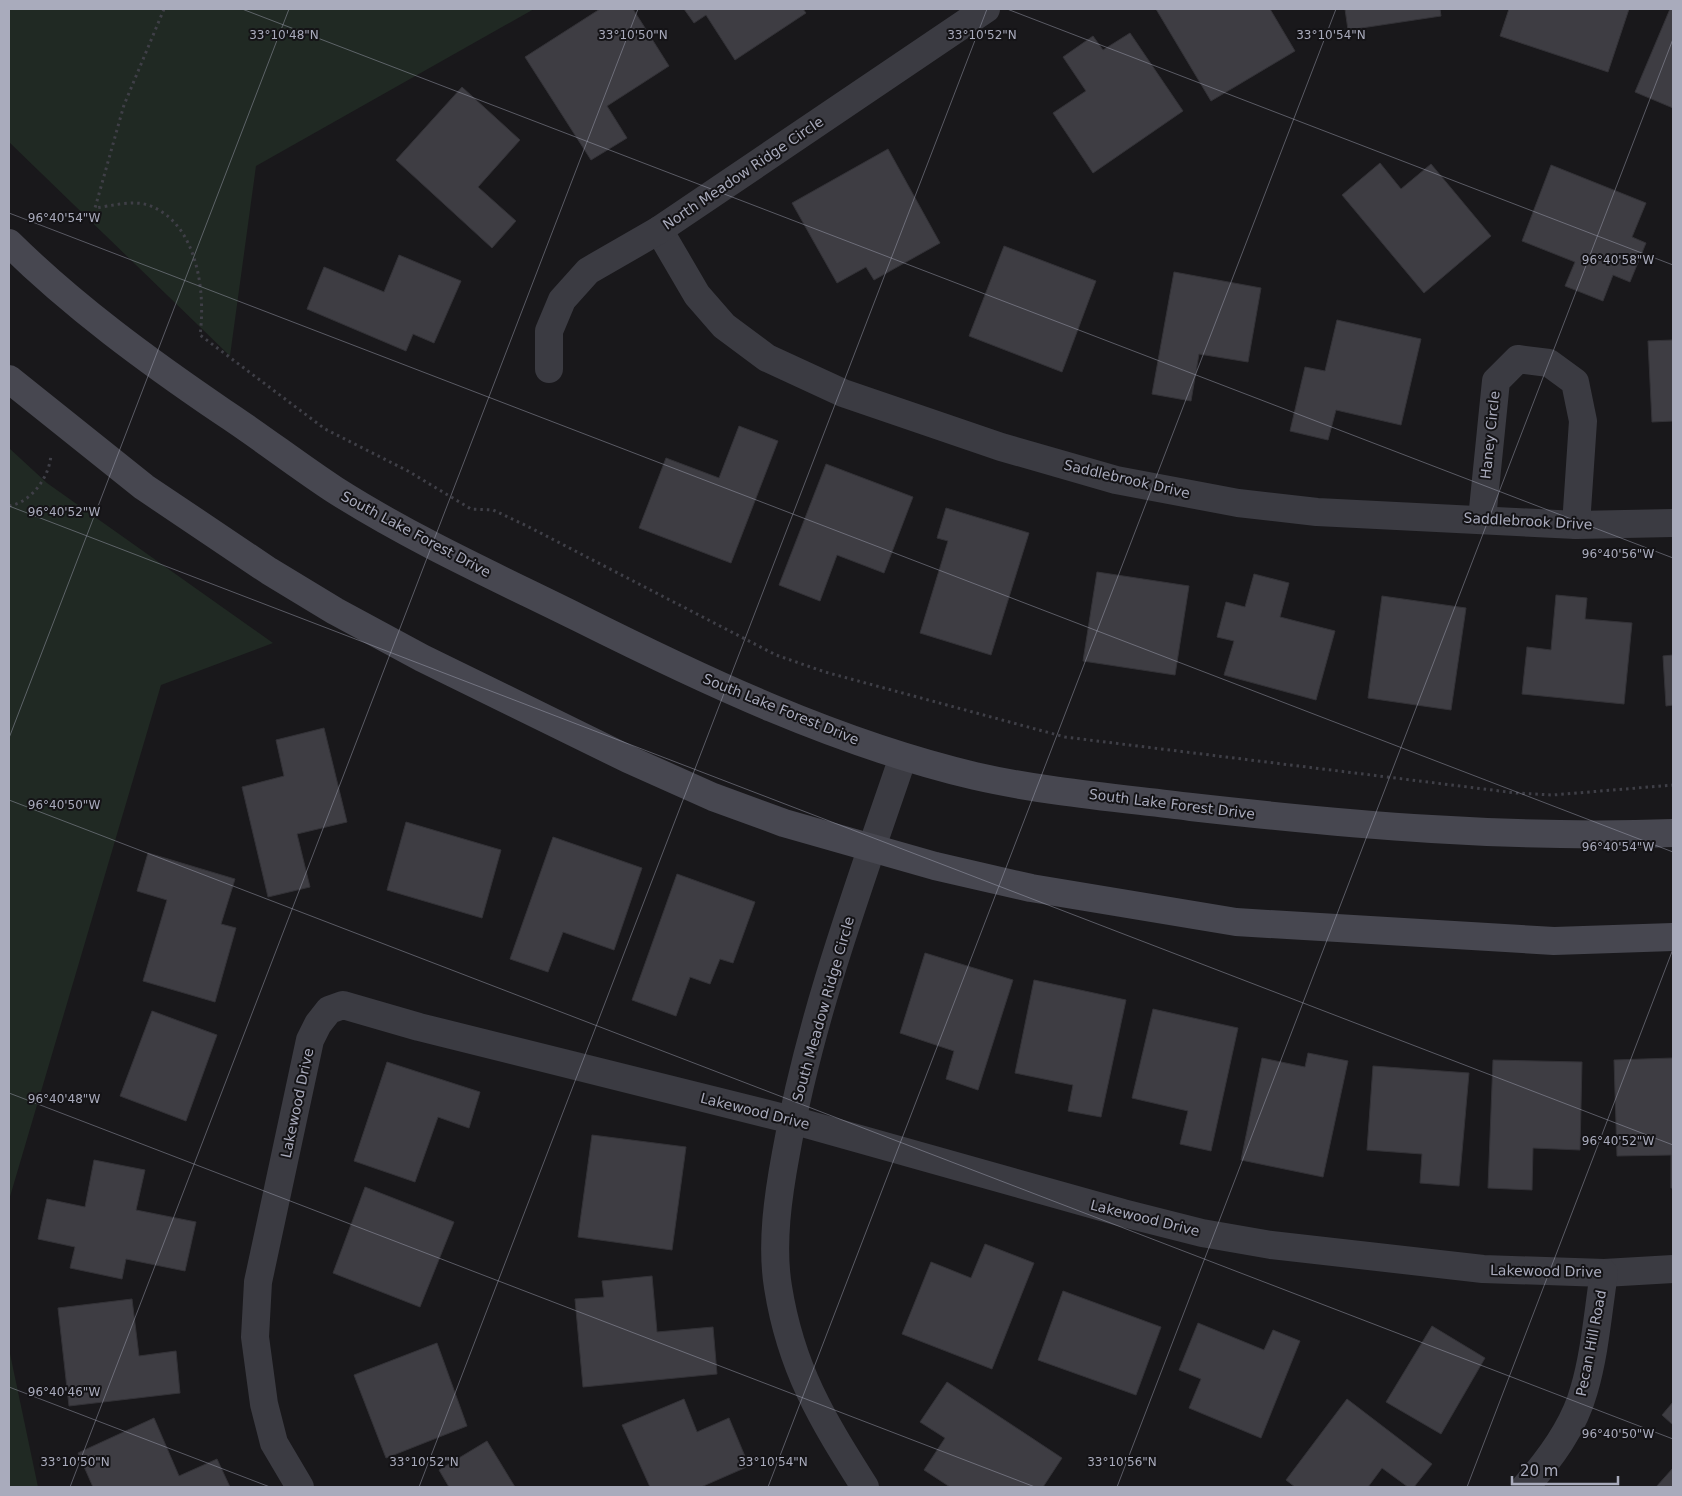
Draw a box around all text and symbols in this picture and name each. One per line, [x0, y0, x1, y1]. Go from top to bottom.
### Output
text: 33°10'48"N [249, 28, 319, 42]
text: 33°10'50"N [598, 28, 668, 42]
text: 33°10'52"N [947, 28, 1017, 42]
text: 33°10'54"N [1296, 28, 1366, 42]
street label: North Meadow Ridge Circle [660, 113, 826, 233]
text: 96°40'54"W [28, 211, 100, 225]
text: 96°40'58"W [1582, 253, 1654, 267]
street label: Haney Circle [1477, 390, 1503, 480]
street label: Saddlebrook Drive [1062, 457, 1192, 501]
street label: South Lake Forest Drive [339, 488, 493, 580]
text: 96°40'52"W [28, 505, 100, 519]
street label: Saddlebrook Drive [1463, 510, 1593, 532]
text: 96°40'56"W [1582, 547, 1654, 561]
street label: South Lake Forest Drive [701, 670, 861, 748]
street label: South Lake Forest Drive [1088, 786, 1256, 822]
text: 96°40'50"W [28, 798, 100, 812]
text: 96°40'54"W [1582, 840, 1654, 854]
street label: South Meadow Ridge Circle [789, 915, 857, 1103]
street label: Lakewood Drive [278, 1047, 316, 1159]
street label: Lakewood Drive [699, 1090, 811, 1132]
text: 96°40'48"W [28, 1092, 100, 1106]
text: 96°40'52"W [1582, 1134, 1654, 1148]
street label: Lakewood Drive [1089, 1197, 1201, 1239]
street label: Lakewood Drive [1490, 1262, 1602, 1280]
street label: Pecan Hill Road [1573, 1288, 1609, 1398]
text: 96°40'46"W [28, 1385, 100, 1399]
text: 96°40'50"W [1582, 1427, 1654, 1441]
scale bar [1512, 1454, 1618, 1486]
text: 33°10'50"N [40, 1455, 110, 1469]
text: 33°10'52"N [389, 1455, 459, 1469]
text: 33°10'54"N [738, 1455, 808, 1469]
text: 33°10'56"N [1087, 1455, 1157, 1469]
text: 20 m [1520, 1462, 1558, 1480]

